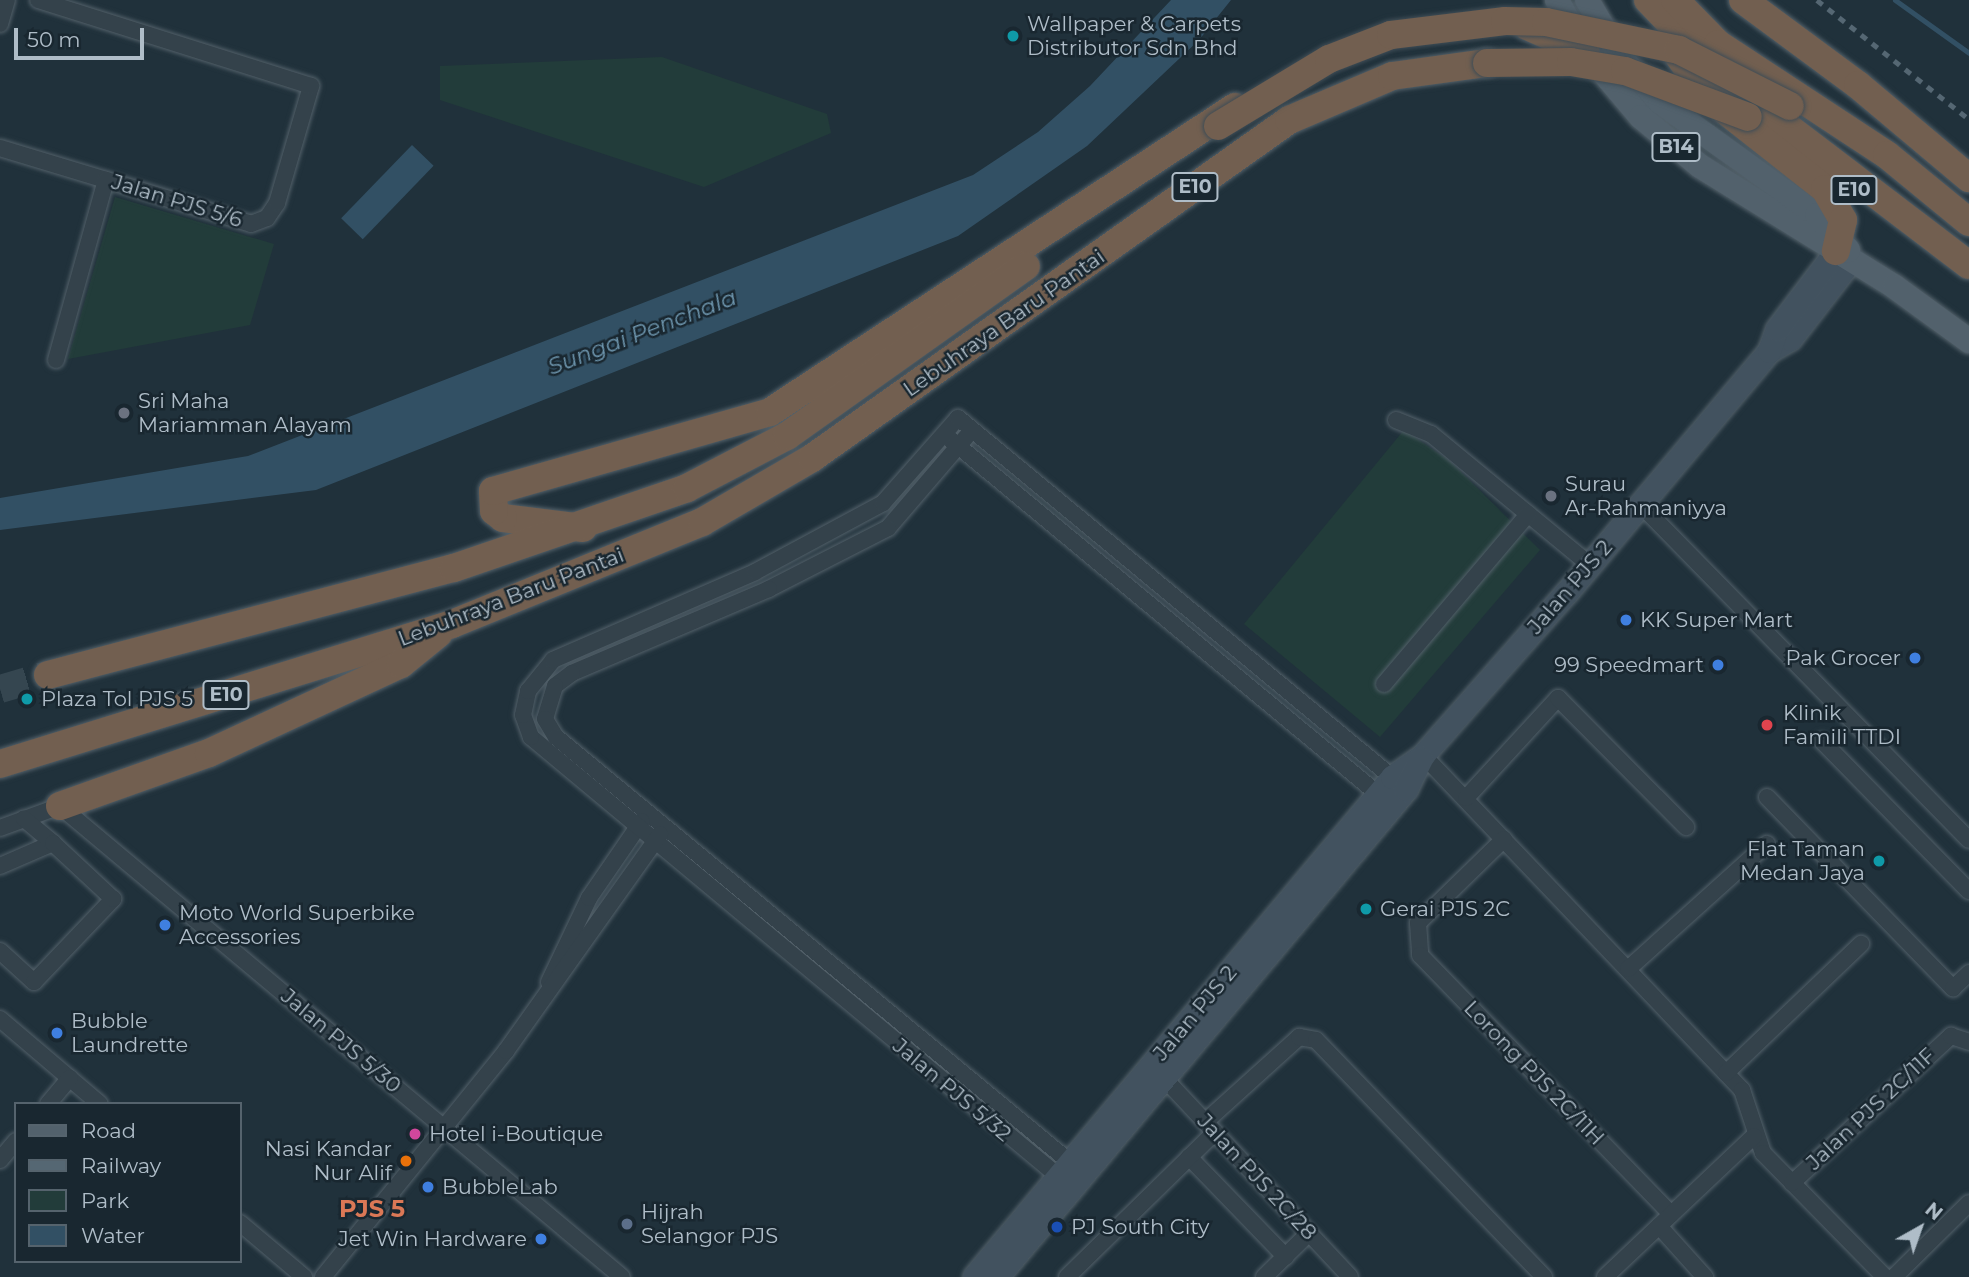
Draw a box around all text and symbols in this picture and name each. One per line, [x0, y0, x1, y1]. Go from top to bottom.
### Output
place label: Wallpaper & Carpets Distributor Sdn Bhd [1027, 11, 1241, 61]
scale bar [18, 14, 147, 58]
text: 50 m [27, 27, 81, 52]
marker: Wallpaper & Carpets Distributor Sdn Bhd [1005, 28, 1021, 44]
road number: B14 [1650, 132, 1702, 162]
street label: Jalan PJS 5/6 [109, 169, 245, 233]
road number: E10 [1170, 172, 1220, 202]
road number: E10 [1829, 174, 1878, 206]
street label: Lebuhraya Baru Pantai [899, 244, 1109, 402]
water label: Sungai Penchala [544, 283, 740, 381]
place label: Sri Maha Mariamman Alayam [138, 388, 352, 438]
marker: Sri Maha Mariamman Alayam [116, 405, 132, 421]
place label: Surau Ar-Rahmaniyya [1565, 471, 1727, 521]
marker: Surau Ar-Rahmaniyya [1543, 488, 1559, 504]
street label: Jalan PJS 2 [1522, 535, 1618, 639]
street label: Lebuhraya Baru Pantai [395, 542, 627, 652]
place label: KK Super Mart [1640, 607, 1793, 633]
marker: KK Super Mart [1618, 612, 1634, 628]
place label: Pak Grocer [1785, 645, 1901, 671]
marker: Pak Grocer [1907, 650, 1923, 666]
place label: 99 Speedmart [1554, 652, 1704, 678]
marker: 99 Speedmart [1710, 657, 1726, 673]
road number: E10 [202, 680, 250, 710]
place label: Plaza Tol PJS 5 [41, 686, 193, 712]
marker: Plaza Tol PJS 5 [19, 691, 35, 707]
place label: Klinik Famili TTDI [1783, 700, 1901, 750]
marker: Klinik Famili TTDI [1757, 715, 1777, 735]
place label: Flat Taman Medan Jaya [1740, 836, 1865, 886]
marker: Flat Taman Medan Jaya [1871, 853, 1887, 869]
place label: Gerai PJS 2C [1380, 896, 1510, 922]
place label: Moto World Superbike Accessories [179, 900, 415, 950]
marker: Gerai PJS 2C [1358, 901, 1374, 917]
marker: Moto World Superbike Accessories [157, 917, 173, 933]
street label: Jalan PJS 2 [1148, 961, 1242, 1065]
street label: Jalan PJS 5/30 [276, 984, 406, 1098]
street label: Lorong PJS 2C/11H [1459, 996, 1609, 1150]
place label: Bubble Laundrette [71, 1008, 188, 1058]
marker: Bubble Laundrette [49, 1025, 65, 1041]
street label: Jalan PJS 5/32 [888, 1033, 1016, 1147]
street label: Jalan PJS 2C/11F [1801, 1043, 1941, 1175]
legend [14, 1102, 242, 1263]
street label: Jalan PJS 2C/28 [1192, 1109, 1322, 1245]
text: Road [81, 1118, 136, 1143]
place label: Hotel i-Boutique [429, 1121, 603, 1147]
marker: Hotel i-Boutique [407, 1126, 423, 1142]
place label: Nasi Kandar Nur Alif [265, 1136, 392, 1186]
text: Railway [81, 1153, 161, 1178]
marker: Nasi Kandar Nur Alif [398, 1153, 414, 1169]
place label: BubbleLab [442, 1174, 558, 1200]
marker: BubbleLab [420, 1179, 436, 1195]
text: Park [81, 1188, 129, 1213]
north arrow [1885, 1193, 1955, 1263]
district label: PJS 5 [339, 1195, 405, 1223]
text: N [1921, 1198, 1947, 1225]
place label: Hijrah Selangor PJS [641, 1199, 778, 1249]
place label: PJ South City [1071, 1214, 1209, 1240]
marker: Hijrah Selangor PJS [619, 1216, 635, 1232]
marker: PJ South City [1049, 1219, 1065, 1235]
text: Water [81, 1223, 145, 1248]
place label: Jet Win Hardware [338, 1226, 527, 1252]
marker: Jet Win Hardware [533, 1231, 549, 1247]

